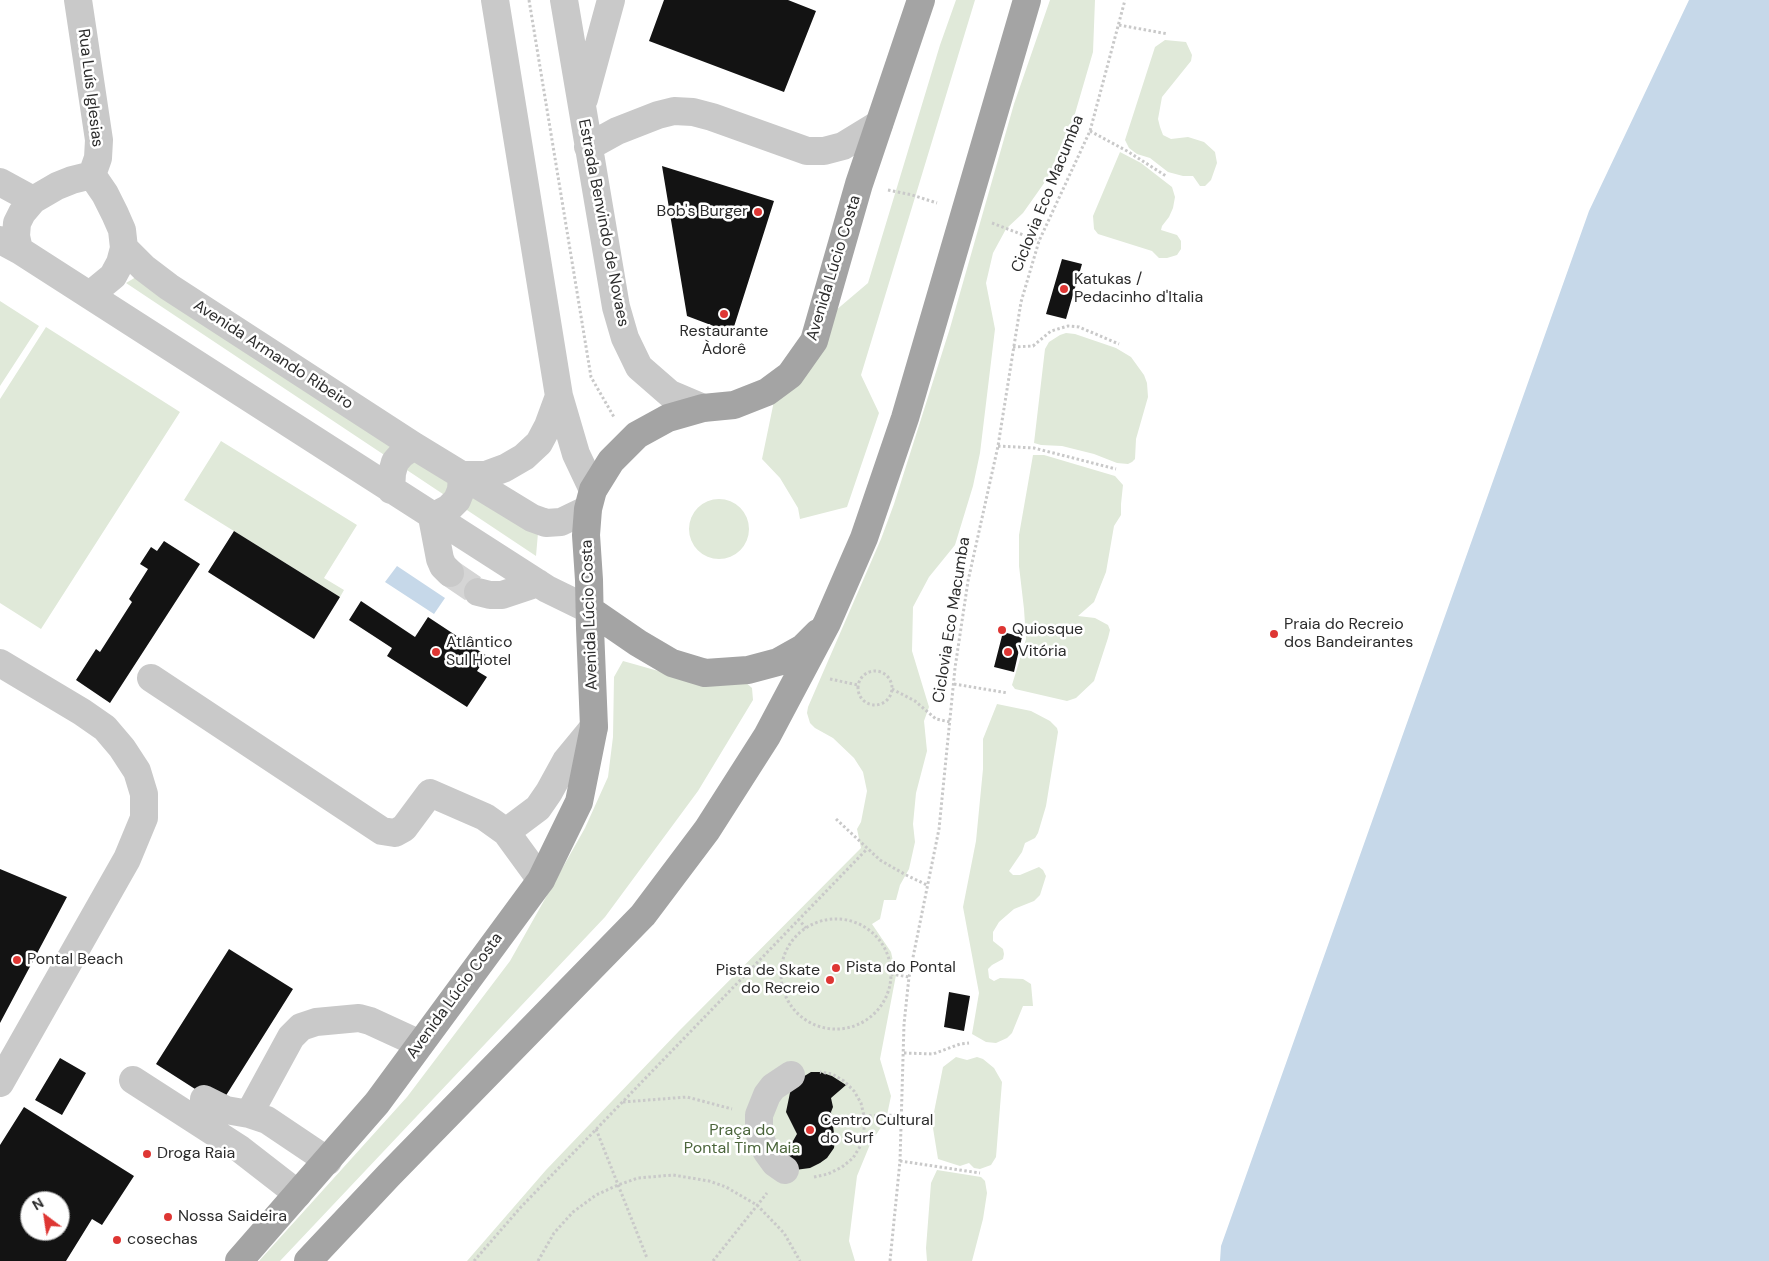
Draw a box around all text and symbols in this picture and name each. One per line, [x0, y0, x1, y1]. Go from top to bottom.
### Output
street label: Rua Luís Iglesias [73, 28, 107, 148]
street label: Ciclovia Eco Macumba [1008, 113, 1088, 275]
street label: Estrada Benvindo de Novaes [573, 118, 633, 328]
street label: Avenida Lúcio Costa [803, 193, 865, 343]
place label: Bob's Burger [657, 202, 748, 222]
marker: Bob's Burger [752, 206, 764, 218]
place label: Katukas / Pedacinho d'Italia [1074, 270, 1203, 308]
marker: Katukas / Pedacinho d'Italia [1058, 283, 1070, 295]
street label: Avenida Armando Ribeiro [189, 296, 357, 414]
marker: Restaurante Àdorê [718, 308, 730, 320]
place label: Restaurante Àdorê [680, 322, 768, 360]
street label: Ciclovia Eco Macumba [929, 536, 975, 704]
street label: Avenida Lúcio Costa [578, 539, 602, 691]
place label: Praia do Recreio dos Bandeirantes [1284, 615, 1413, 653]
place label: Quiosque [1012, 620, 1083, 640]
marker: Quiosque [996, 624, 1008, 636]
marker: Praia do Recreio dos Bandeirantes [1268, 628, 1280, 640]
place label: Atlântico Sul Hotel [446, 633, 512, 671]
place label: Vitória [1018, 642, 1067, 662]
marker: Atlântico Sul Hotel [430, 646, 442, 658]
marker: Vitória [1002, 646, 1014, 658]
street label: Avenida Lúcio Costa [403, 929, 507, 1063]
place label: Pontal Beach [27, 950, 123, 970]
marker: Pontal Beach [11, 954, 23, 966]
place label: Pista do Pontal [846, 958, 956, 978]
place label: Pista de Skate do Recreio [716, 961, 820, 999]
marker: Pista do Pontal [830, 962, 842, 974]
marker: Pista de Skate do Recreio [824, 974, 836, 986]
place label: Centro Cultural do Surf [820, 1111, 933, 1149]
park label: Praça do Pontal Tim Maia [684, 1121, 800, 1159]
marker: Centro Cultural do Surf [804, 1124, 816, 1136]
place label: Droga Raia [157, 1144, 235, 1164]
marker: Droga Raia [141, 1148, 153, 1160]
north arrow [20, 1191, 70, 1241]
text: N [29, 1194, 47, 1214]
place label: Nossa Saideira [178, 1207, 287, 1227]
marker: Nossa Saideira [162, 1211, 174, 1223]
place label: cosechas [127, 1230, 198, 1250]
marker: cosechas [111, 1234, 123, 1246]

